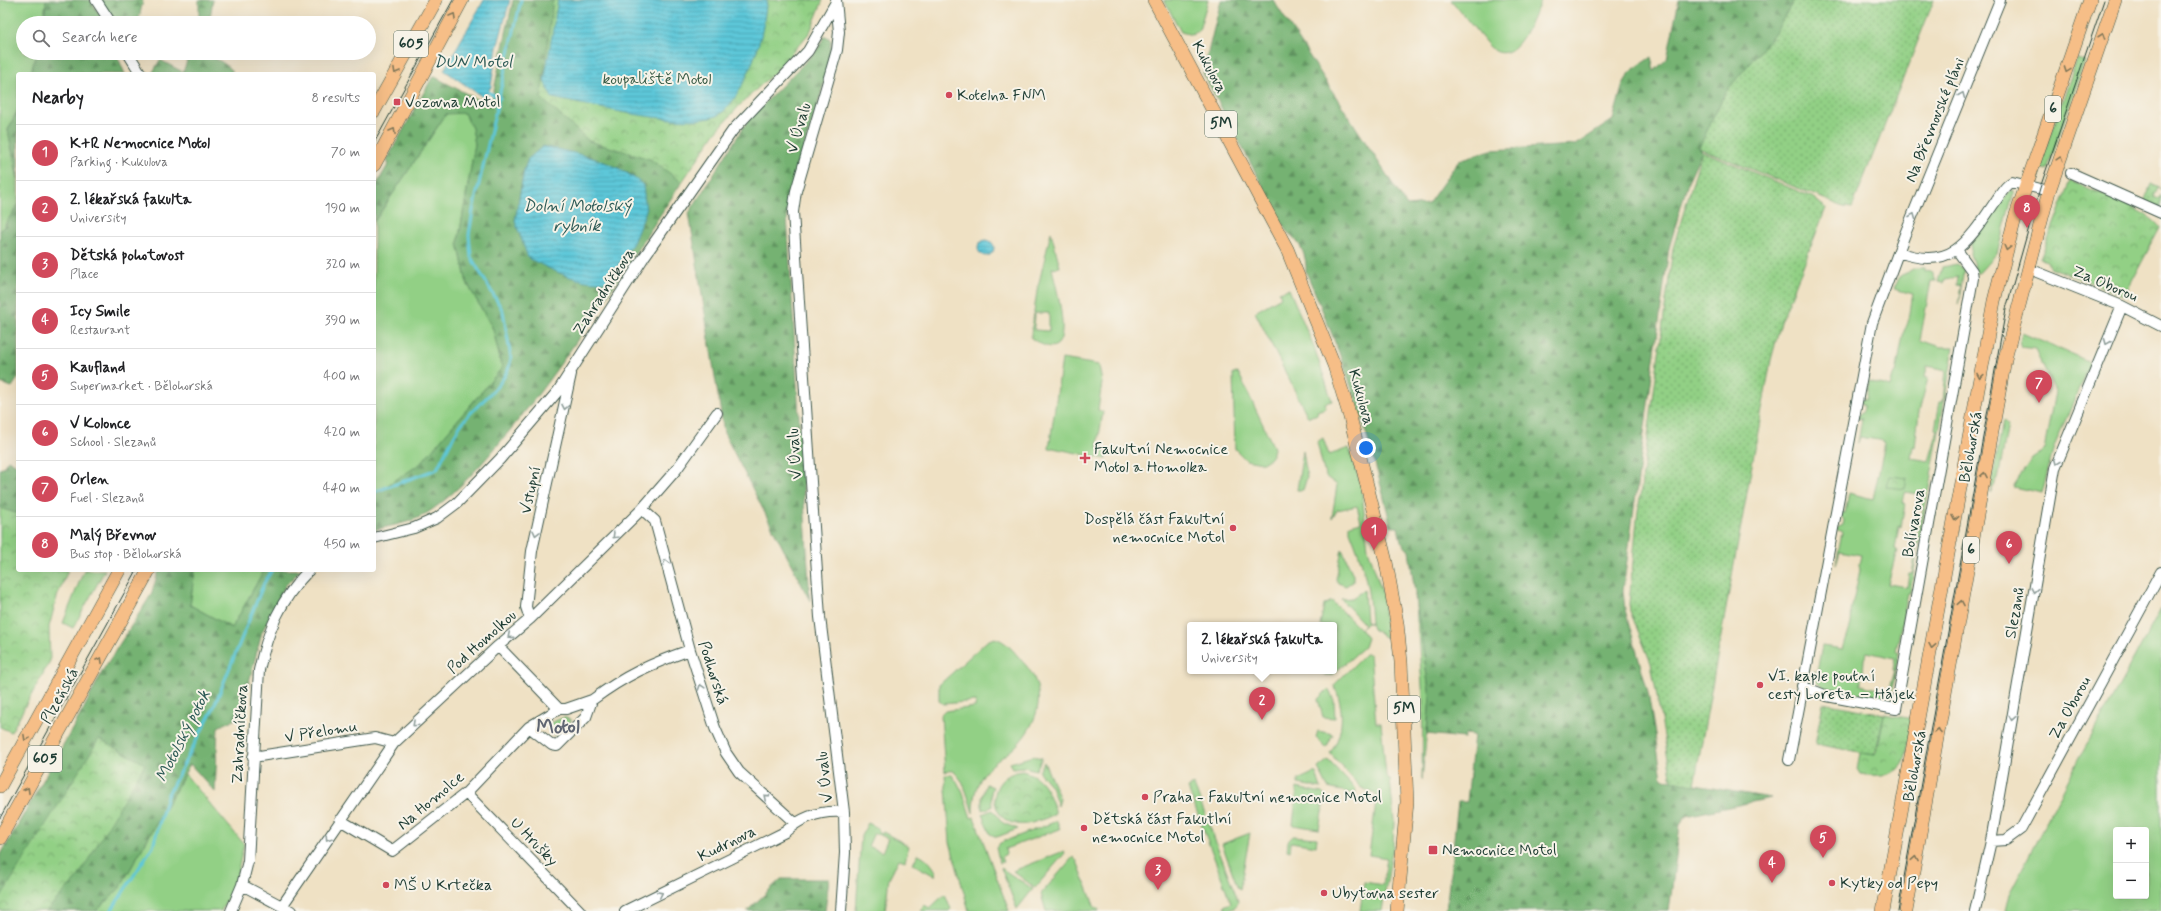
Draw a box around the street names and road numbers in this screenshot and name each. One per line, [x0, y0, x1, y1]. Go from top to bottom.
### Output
road number: 605 [394, 31, 428, 57]
street label: Kukulova [1186, 37, 1232, 97]
street label: Na Břevnovské pláni [1900, 54, 1970, 186]
road number: 6 [2045, 96, 2061, 122]
street label: V Úvalu [782, 100, 816, 156]
road number: 5M [1205, 111, 1237, 137]
street label: Zahradníčkova [568, 245, 640, 339]
street label: Za Oborou [2069, 261, 2141, 307]
street label: Kukulova [1343, 367, 1379, 427]
street label: Bělohorská [1954, 410, 1988, 484]
street label: V Úvalu [783, 428, 807, 480]
street label: Vstupní [515, 464, 547, 516]
street label: Bolívarova [1898, 487, 1930, 559]
road number: 6 [1963, 537, 1979, 563]
street label: Slezanů [2000, 586, 2030, 640]
street label: Pod Homolkou [443, 605, 521, 679]
street label: Podhorská [693, 638, 733, 708]
street label: Plzeňská [36, 664, 84, 728]
street label: Za Oborou [2044, 673, 2096, 743]
street label: Zahradníčkova [227, 684, 253, 784]
road number: 5M [1388, 696, 1420, 722]
street label: V Přelomu [283, 716, 359, 748]
street label: Bělohorská [1898, 729, 1932, 803]
road number: 605 [28, 746, 62, 772]
street label: V Úvalu [811, 750, 839, 804]
street label: Na Homolce [393, 767, 469, 835]
street label: U Hrušky [505, 813, 563, 871]
street label: Kudrnova [694, 821, 760, 867]

